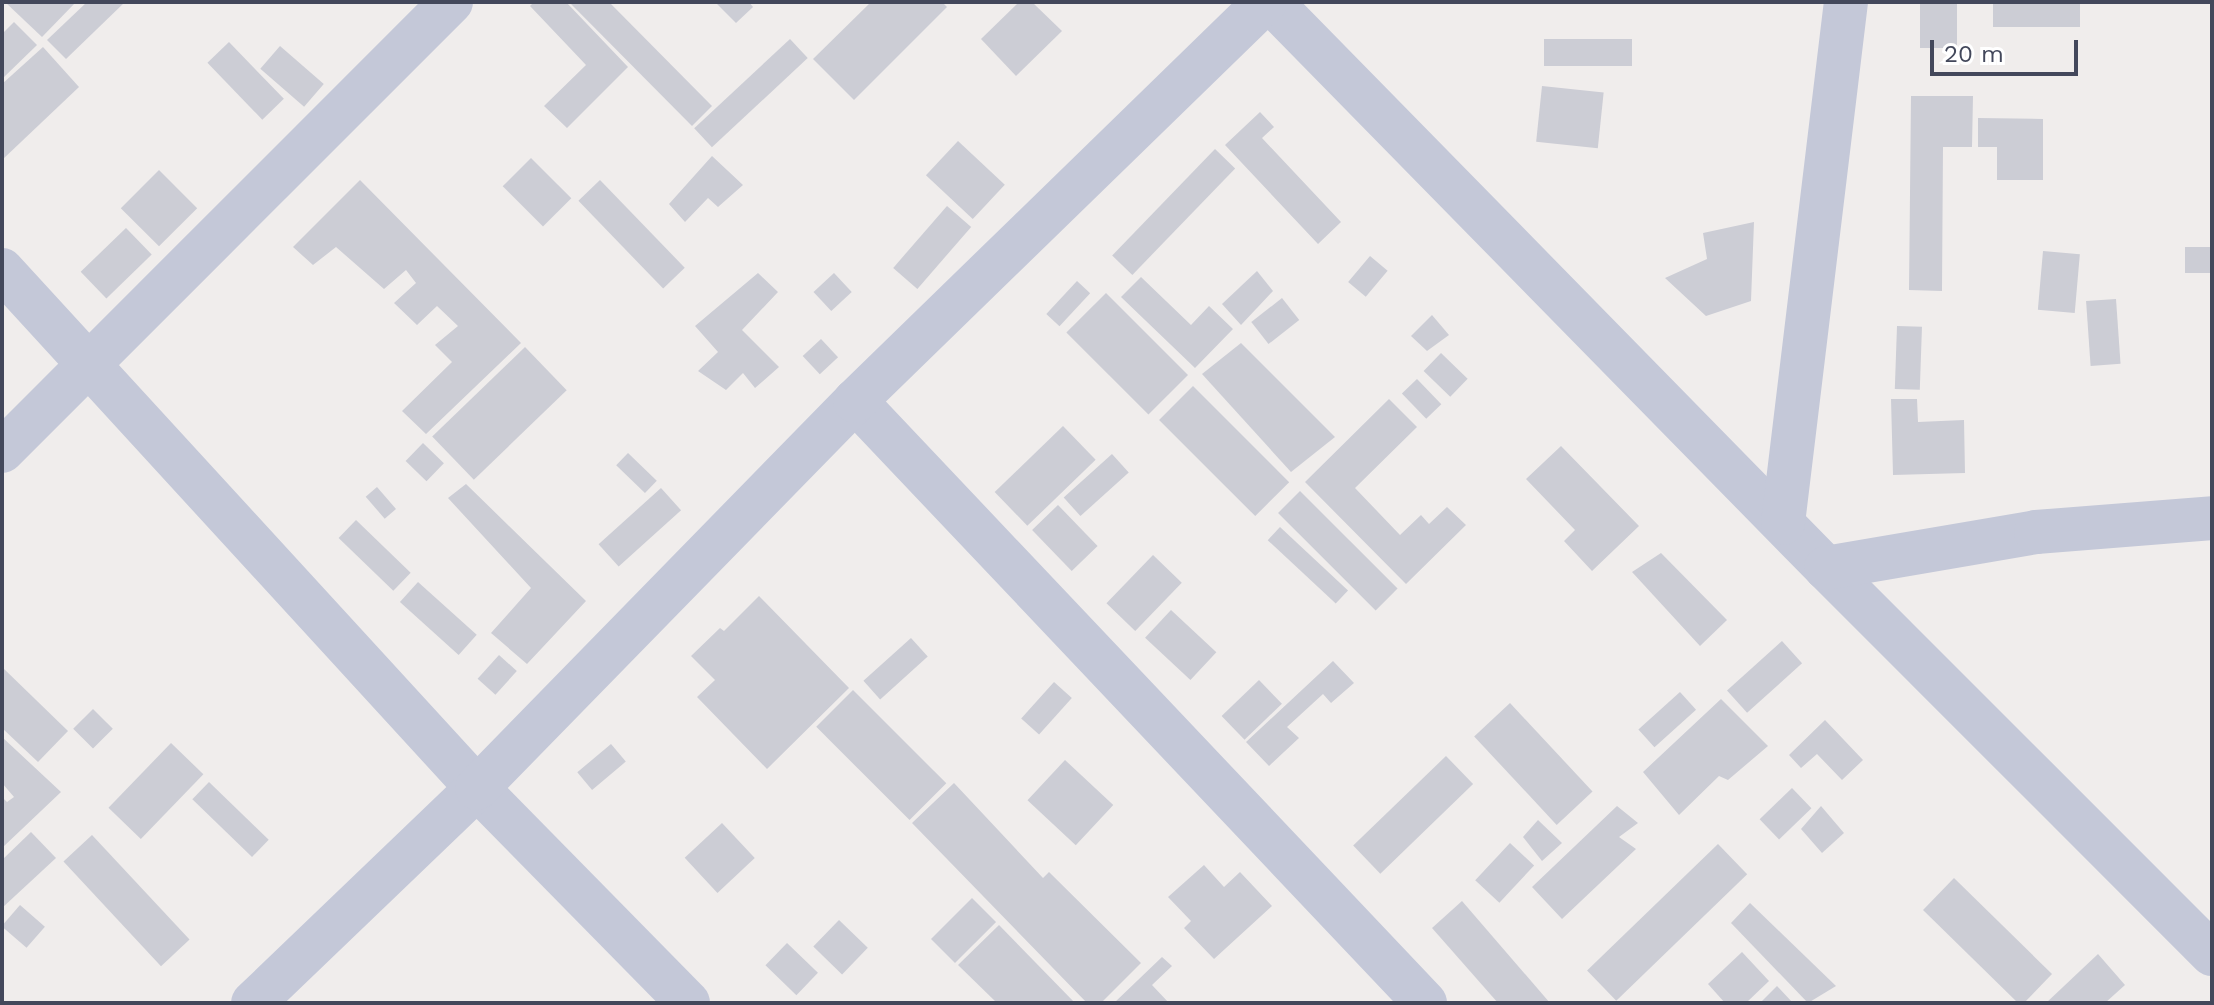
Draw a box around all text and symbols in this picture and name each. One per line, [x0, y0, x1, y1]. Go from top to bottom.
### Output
scale bar [1934, 24, 2082, 74]
text: 20 m [1944, 40, 2004, 68]

